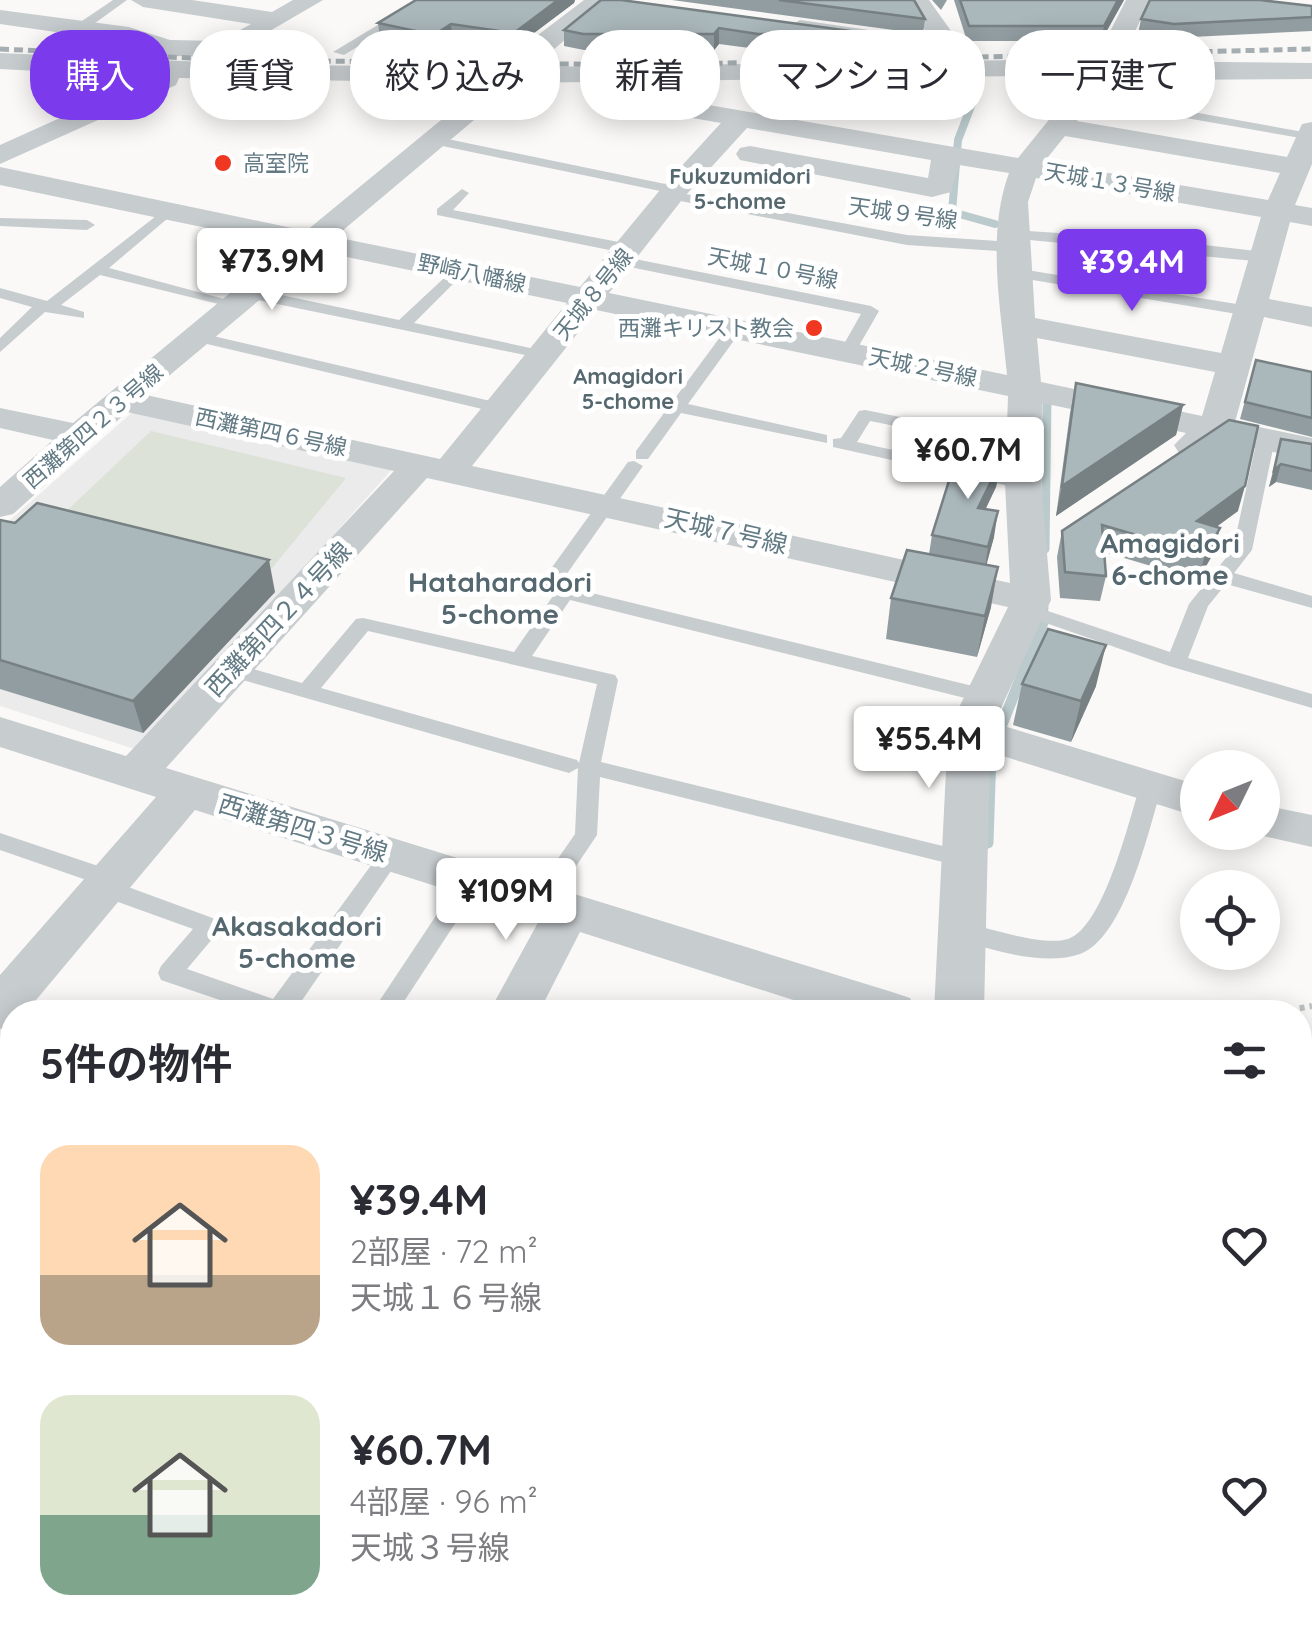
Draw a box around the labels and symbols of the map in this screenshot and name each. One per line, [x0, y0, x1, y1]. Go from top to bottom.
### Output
place label: 高室院 [243, 149, 309, 177]
marker: 高室院 [212, 152, 234, 174]
street label: 天城１３号線 [1043, 157, 1177, 207]
district label: Fukuzumidori 5-chome [669, 162, 811, 215]
street label: 天城９号線 [847, 191, 959, 235]
pin: ¥73.9M [191, 228, 353, 313]
pin: ¥39.4M [1051, 229, 1213, 314]
street label: 天城８号線 [548, 242, 638, 346]
street label: 天城１０号線 [706, 242, 840, 294]
street label: 野崎八幡線 [415, 248, 529, 298]
place label: 西灘キリスト教会 [618, 314, 794, 342]
marker: 西灘キリスト教会 [803, 317, 825, 339]
street label: 天城２号線 [866, 342, 980, 392]
street label: 西灘第四２３号線 [17, 358, 169, 494]
district label: Amagidori 5-chome [573, 362, 683, 415]
street label: 西灘第四６号線 [193, 402, 349, 462]
pin: ¥60.7M [887, 417, 1049, 502]
street label: 天城７号線 [662, 501, 791, 560]
district label: Amagidori 6-chome [1100, 525, 1240, 592]
street label: 西灘第四２４号線 [198, 535, 357, 702]
district label: Hataharadori 5-chome [408, 564, 592, 631]
pin: ¥55.4M [848, 706, 1010, 791]
north arrow [1180, 750, 1280, 850]
street label: 西灘第四３号線 [215, 787, 391, 868]
pin: ¥109M [436, 858, 576, 943]
district label: Akasakadori 5-chome [212, 908, 382, 975]

